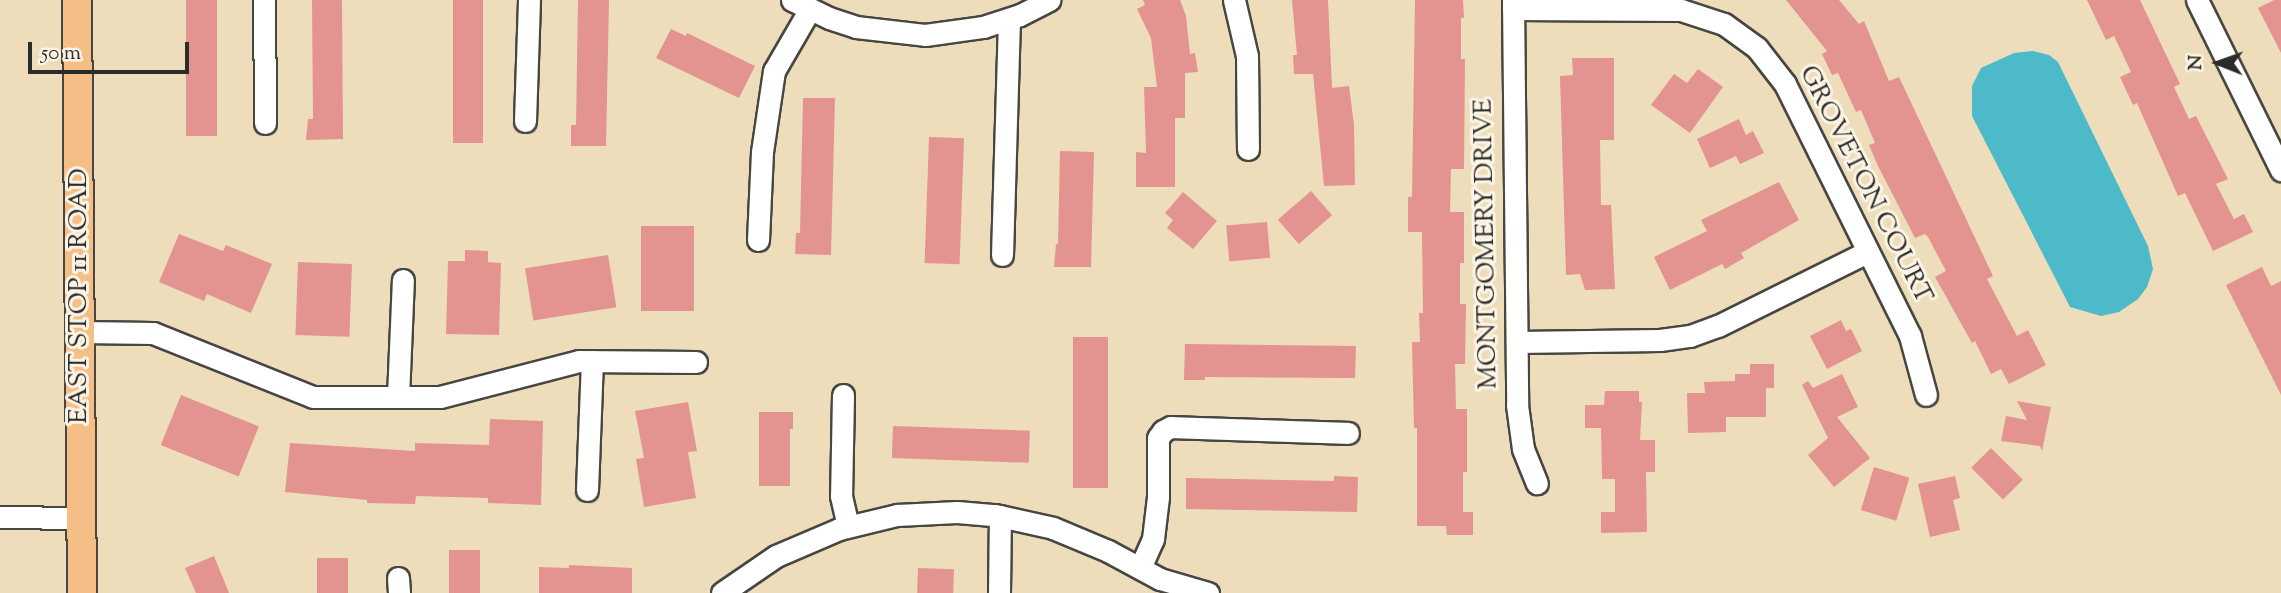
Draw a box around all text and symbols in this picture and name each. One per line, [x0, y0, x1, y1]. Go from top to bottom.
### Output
scale bar [32, 28, 192, 72]
north arrow [2183, 28, 2253, 98]
text: 50 m [41, 39, 81, 69]
text: N [2183, 55, 2210, 70]
street label: GROVETON COURT [1791, 61, 1939, 309]
street label: MONTGOMERY DRIVE [1469, 98, 1505, 390]
street label: EAST STOP 11 ROAD [64, 168, 96, 424]

